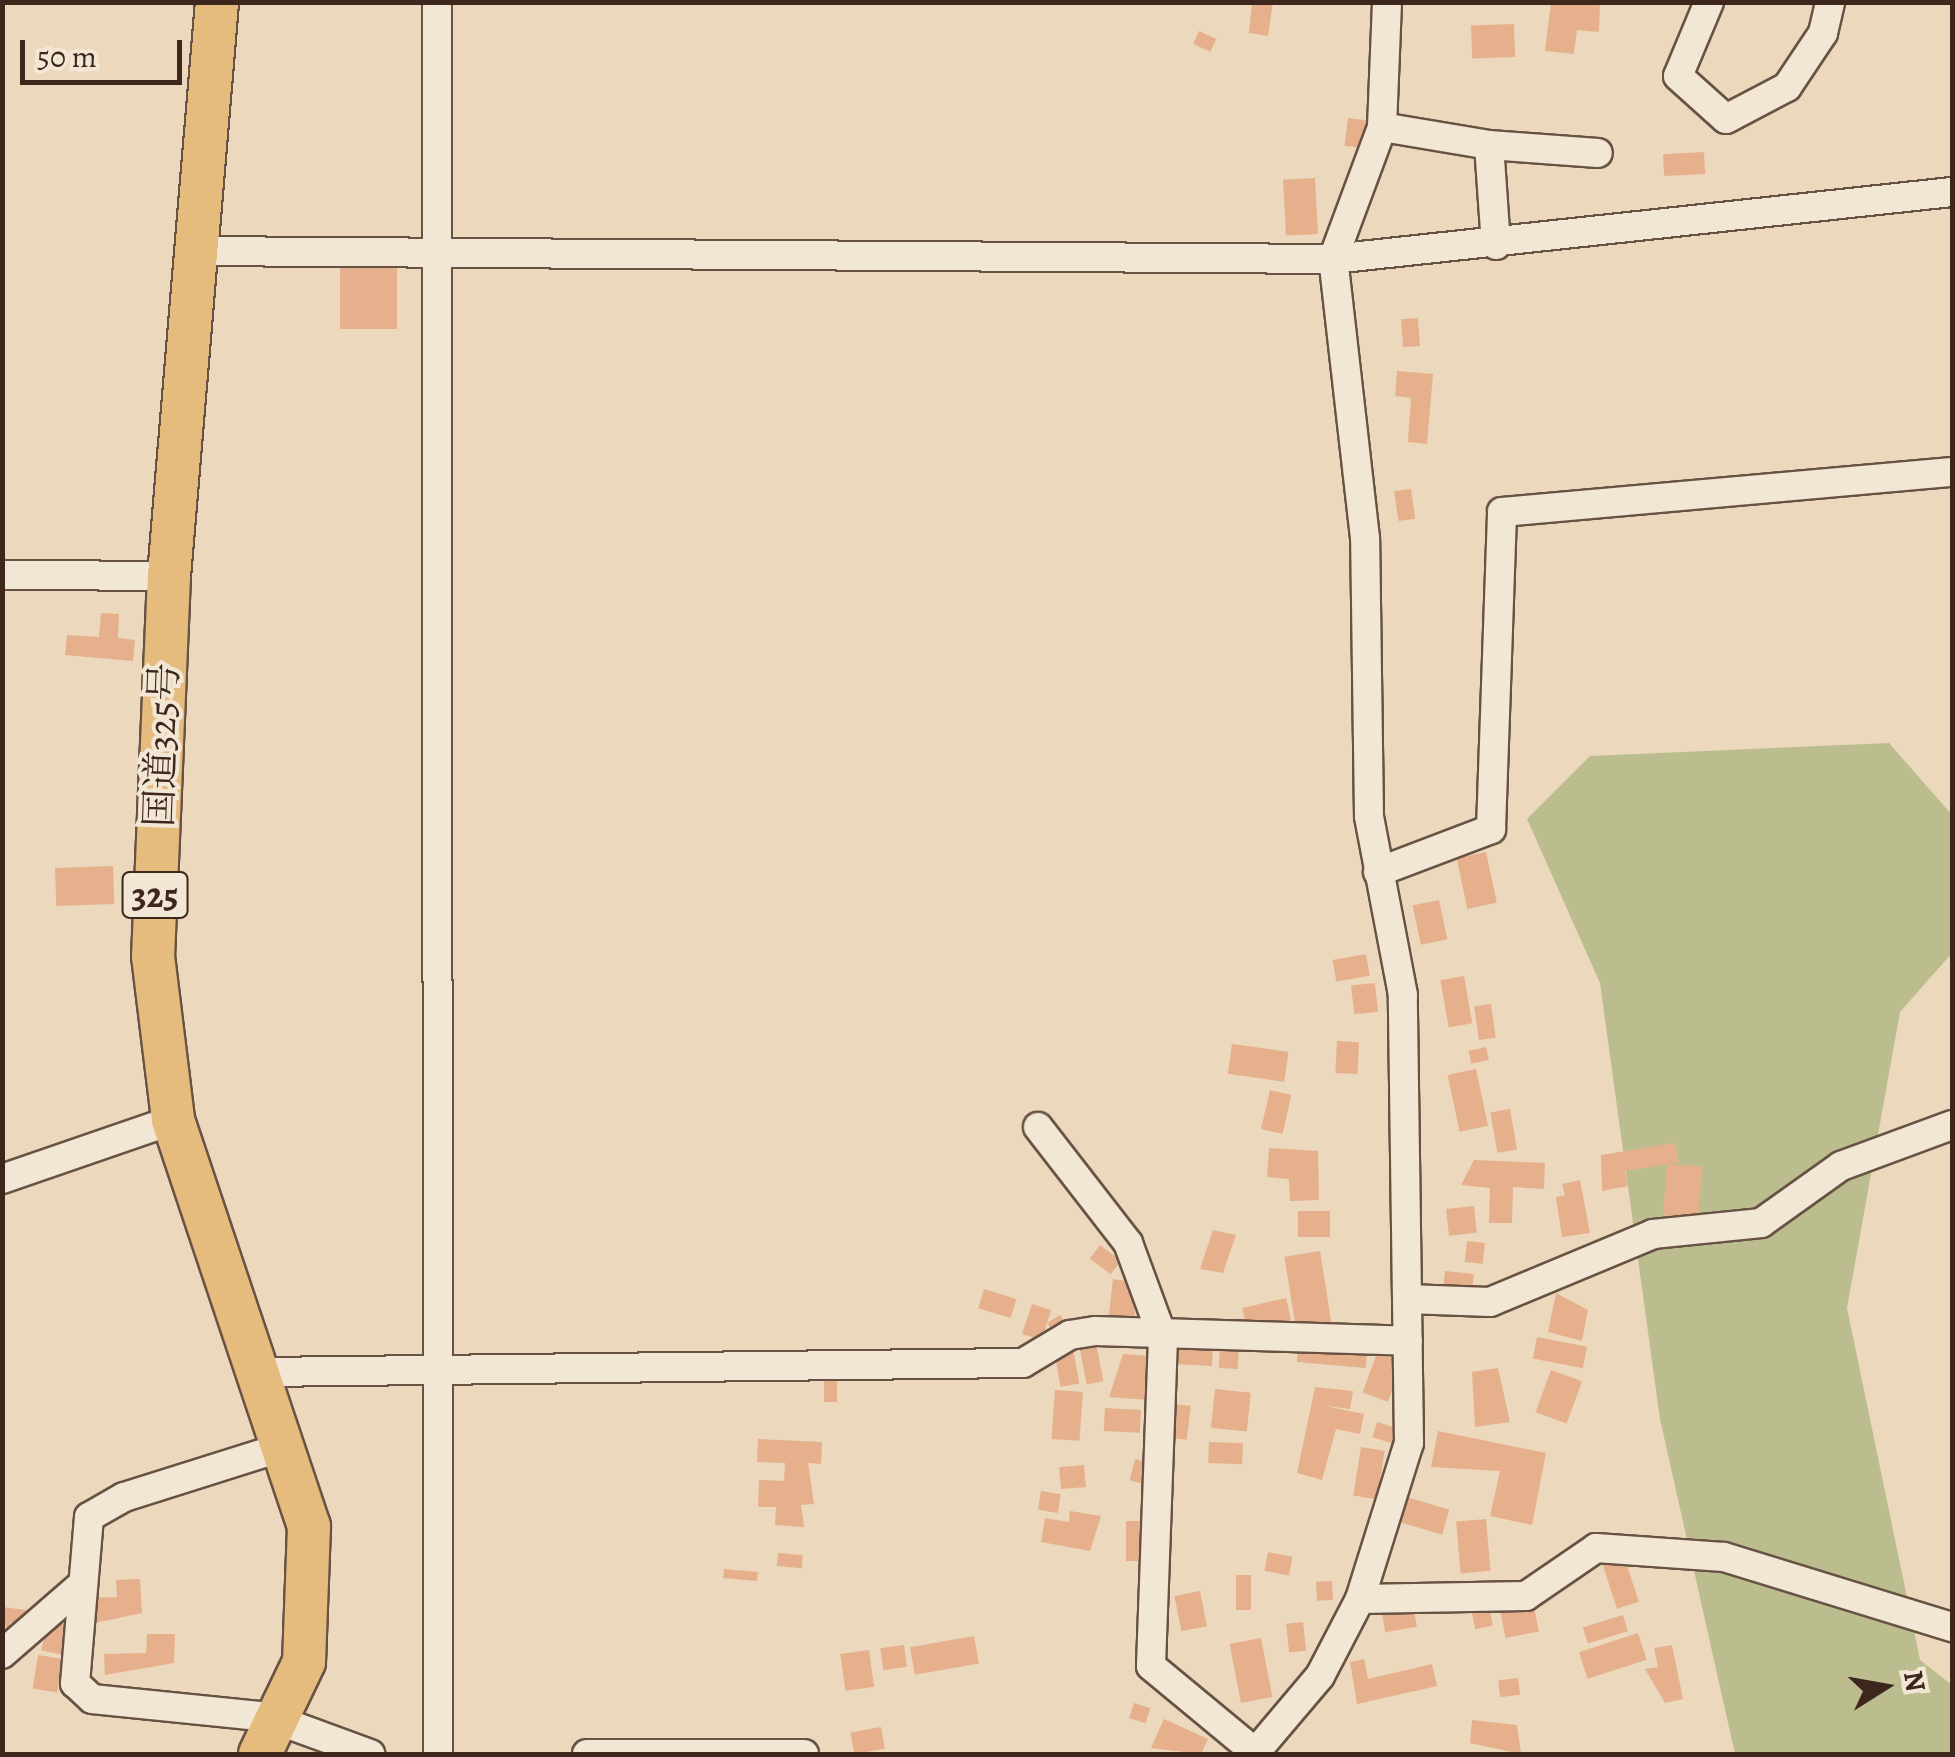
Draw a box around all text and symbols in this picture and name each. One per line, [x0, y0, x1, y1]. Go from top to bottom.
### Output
scale bar [25, 20, 188, 82]
text: 50 m [37, 37, 97, 77]
street label: 国道325号 [136, 662, 188, 828]
road number: 325 [120, 865, 190, 925]
north arrow [1835, 1637, 1935, 1737]
text: N [1894, 1668, 1935, 1695]

